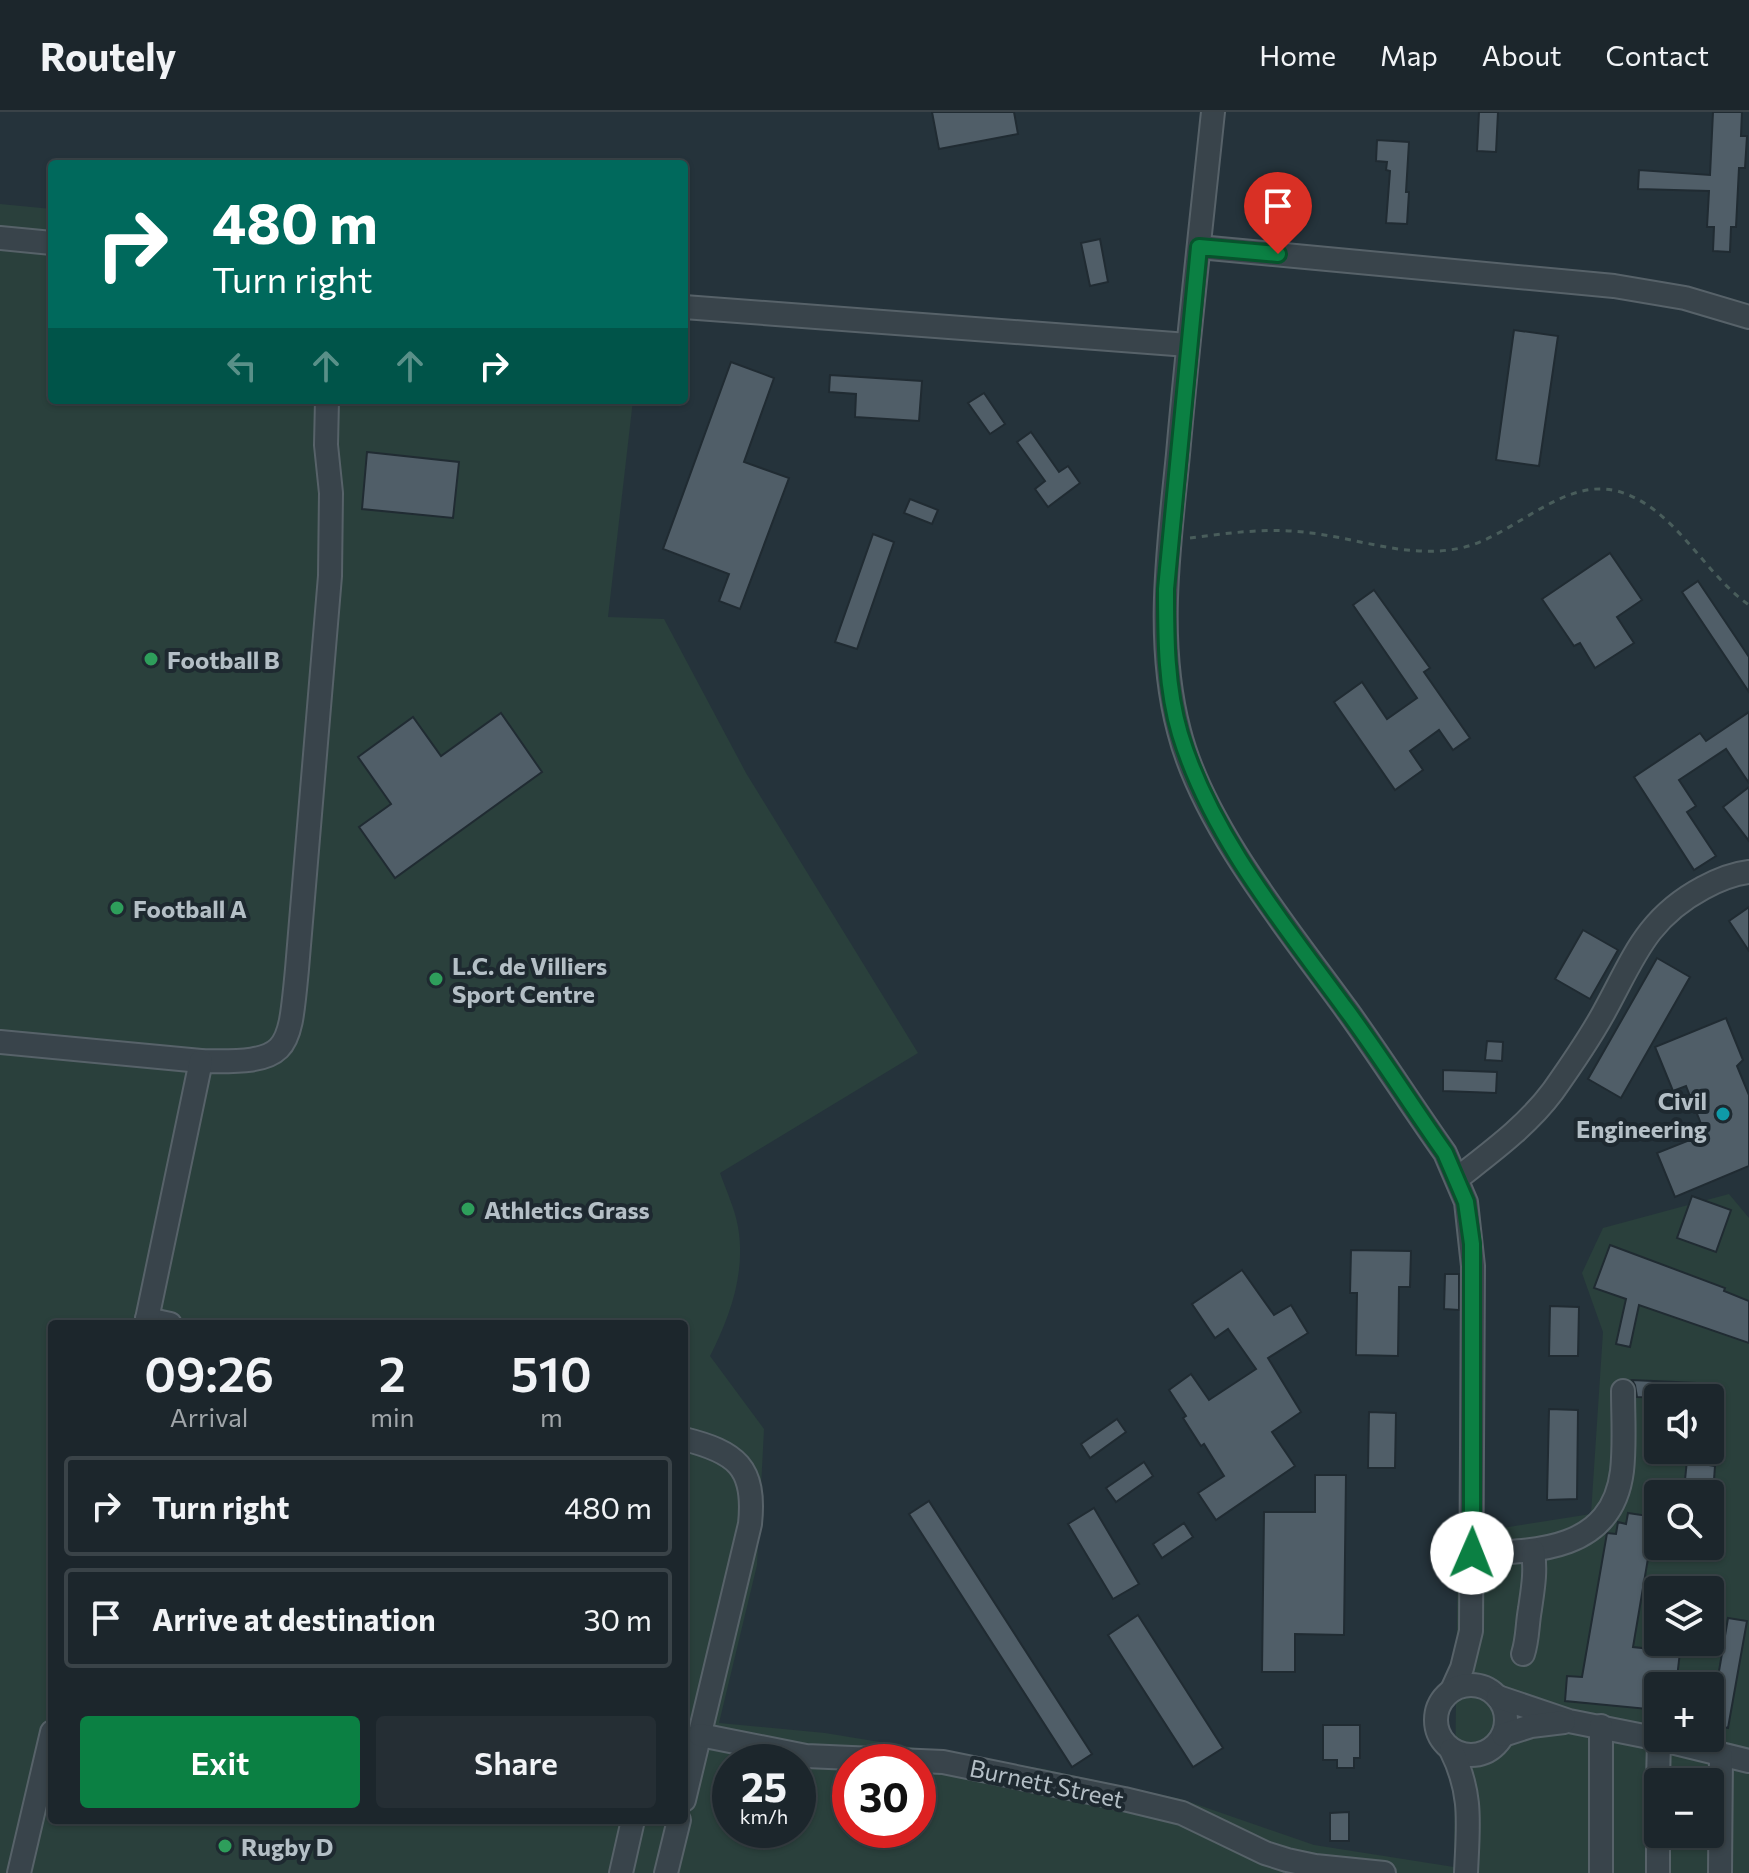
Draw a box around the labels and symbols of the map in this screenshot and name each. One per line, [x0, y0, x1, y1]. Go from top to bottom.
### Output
pin [1244, 172, 1312, 254]
place label: Football B [167, 645, 280, 674]
marker: Football B [142, 650, 160, 668]
place label: Football A [133, 894, 247, 923]
marker: Football A [108, 899, 126, 917]
place label: L.C. de Villiers Sport Centre [452, 951, 607, 1008]
marker: L.C. de Villiers Sport Centre [427, 970, 445, 988]
place label: Civil Engineering [1576, 1086, 1707, 1143]
marker: Civil Engineering [1714, 1105, 1732, 1123]
place label: Athletics Grass [484, 1195, 650, 1224]
marker: Athletics Grass [459, 1200, 477, 1218]
position arrow [1430, 1511, 1514, 1595]
speed limit sign: 30 [832, 1744, 936, 1848]
street label: Burnett Street [967, 1753, 1127, 1814]
place label: Rugby D [241, 1832, 333, 1861]
marker: Rugby D [216, 1837, 234, 1855]

